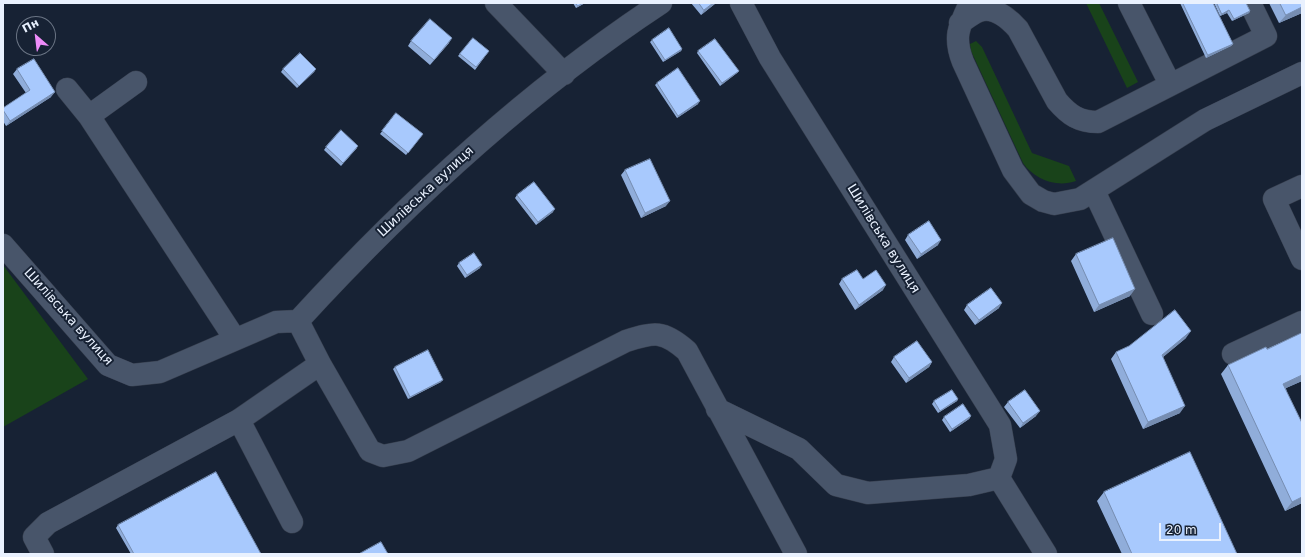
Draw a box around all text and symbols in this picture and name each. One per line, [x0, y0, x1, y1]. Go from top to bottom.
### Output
north arrow [16, 16, 56, 56]
text: Пн [20, 16, 41, 36]
street label: Шилівська вулиця [375, 144, 477, 240]
street label: Шилівська вулиця [843, 182, 923, 296]
street label: Шилівська вулиця [20, 265, 116, 369]
scale bar [1161, 515, 1223, 541]
text: 20 m [1166, 523, 1197, 537]

